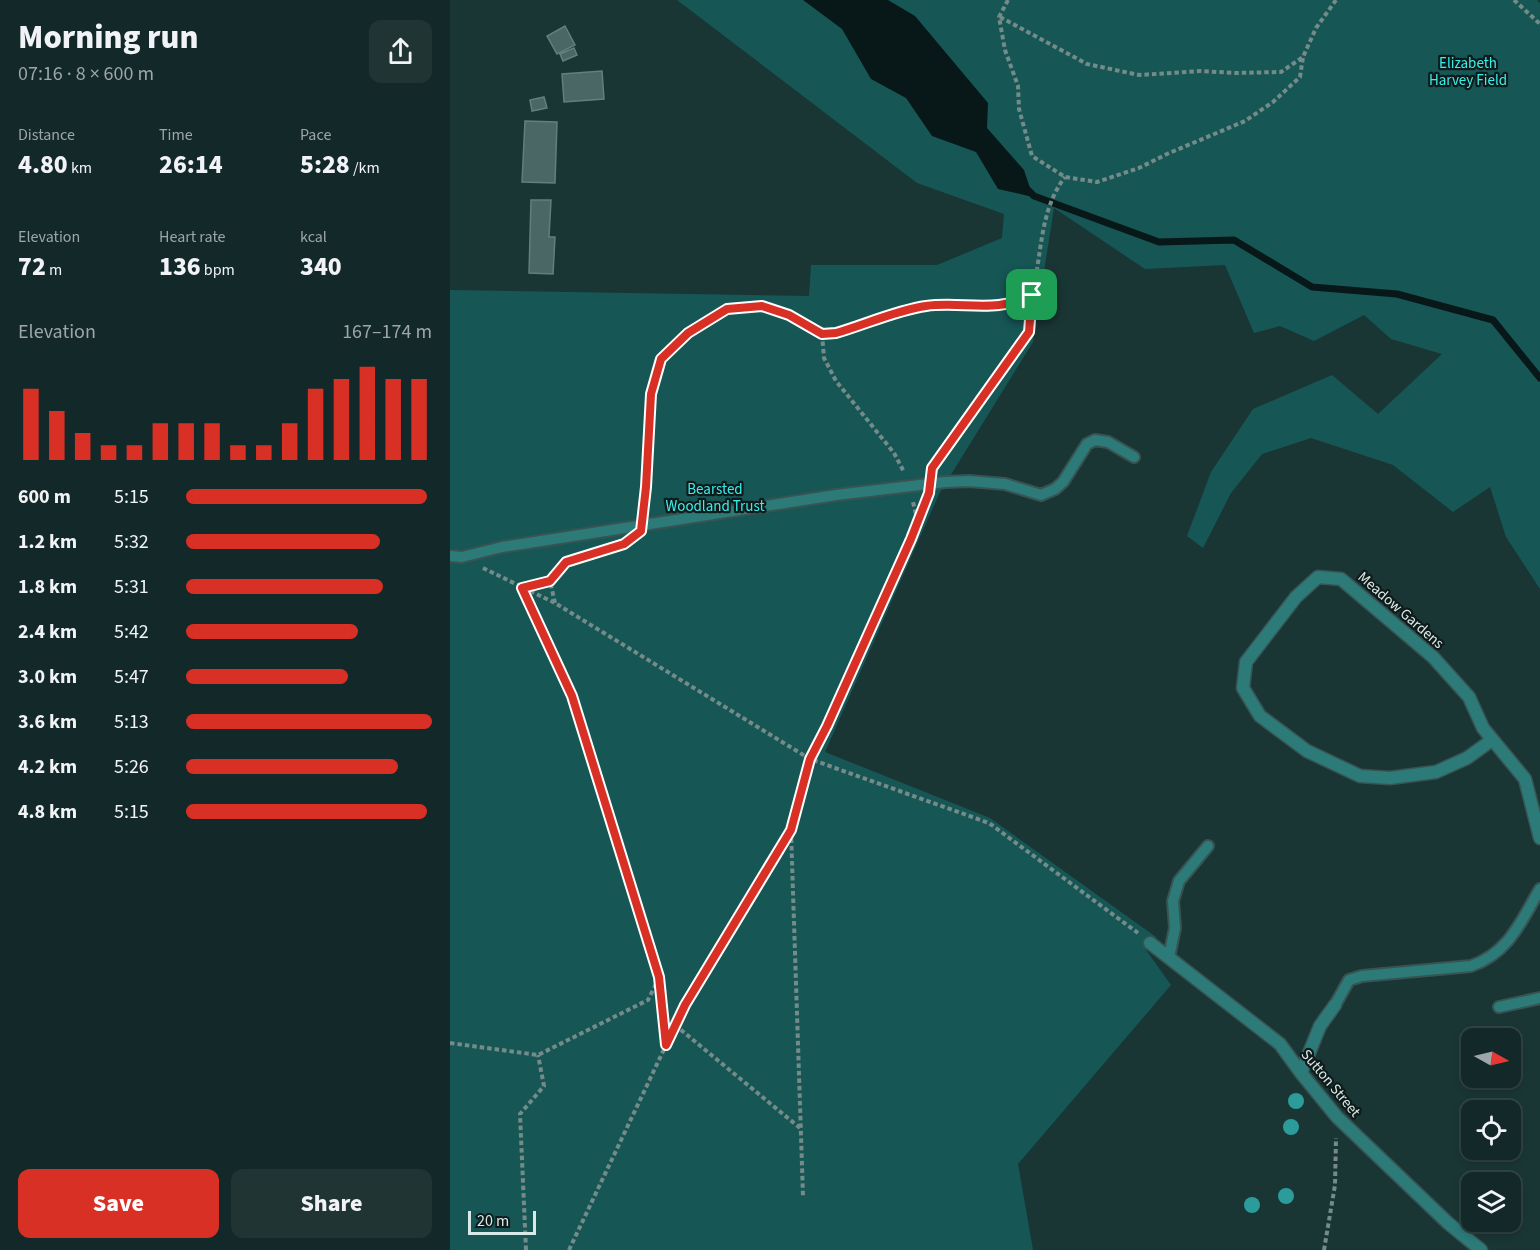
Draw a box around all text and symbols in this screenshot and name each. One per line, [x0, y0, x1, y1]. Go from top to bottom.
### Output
text: Morning run [18, 14, 198, 61]
button: share [369, 20, 432, 83]
park label: Elizabeth Harvey Field [1429, 53, 1507, 91]
text: 07:16 · 8 × 600 m [18, 60, 154, 88]
text: Distance [18, 124, 75, 146]
text: Time [159, 124, 193, 146]
text: Pace [300, 124, 331, 146]
text: 4.80 [18, 146, 68, 183]
text: 26:14 [159, 146, 223, 183]
text: 5:28 [300, 146, 350, 183]
text: km [68, 157, 92, 179]
text: /km [350, 157, 380, 179]
text: Elevation [18, 226, 80, 248]
text: Heart rate [159, 226, 226, 248]
text: kcal [300, 226, 327, 248]
text: 72 [18, 248, 46, 285]
text: 136 [159, 248, 201, 285]
text: 340 [300, 248, 342, 285]
text: m [46, 259, 62, 281]
text: bpm [201, 259, 235, 281]
pin [1006, 269, 1057, 320]
icon: arrive [1015, 278, 1048, 311]
text: Elevation [18, 318, 96, 346]
text: 167–174 m [342, 318, 432, 346]
park label: Bearsted Woodland Trust [665, 479, 765, 517]
text: 600 m [18, 483, 71, 511]
text: 5:15 [114, 483, 149, 511]
text: 1.2 km [18, 528, 77, 556]
text: 5:32 [114, 528, 149, 556]
street label: Meadow Gardens [1353, 567, 1448, 654]
text: 1.8 km [18, 573, 77, 601]
text: 5:31 [114, 573, 149, 601]
text: 2.4 km [18, 618, 77, 646]
text: 5:42 [114, 618, 149, 646]
text: 3.0 km [18, 663, 77, 691]
text: 5:47 [114, 663, 149, 691]
text: 3.6 km [18, 708, 77, 736]
text: 5:13 [114, 708, 149, 736]
text: 4.2 km [18, 753, 77, 781]
text: 5:26 [114, 753, 149, 781]
text: 4.8 km [18, 798, 77, 826]
text: 5:15 [114, 798, 149, 826]
north arrow [1461, 1028, 1521, 1088]
map controls [1461, 1028, 1521, 1232]
street label: Sutton Street [1296, 1045, 1365, 1122]
button: locate [1461, 1100, 1521, 1160]
button: Save [18, 1169, 219, 1238]
button: Share [231, 1169, 432, 1238]
button: layers [1461, 1172, 1521, 1232]
scale bar [468, 1208, 536, 1236]
text: 20 m [477, 1210, 509, 1232]

